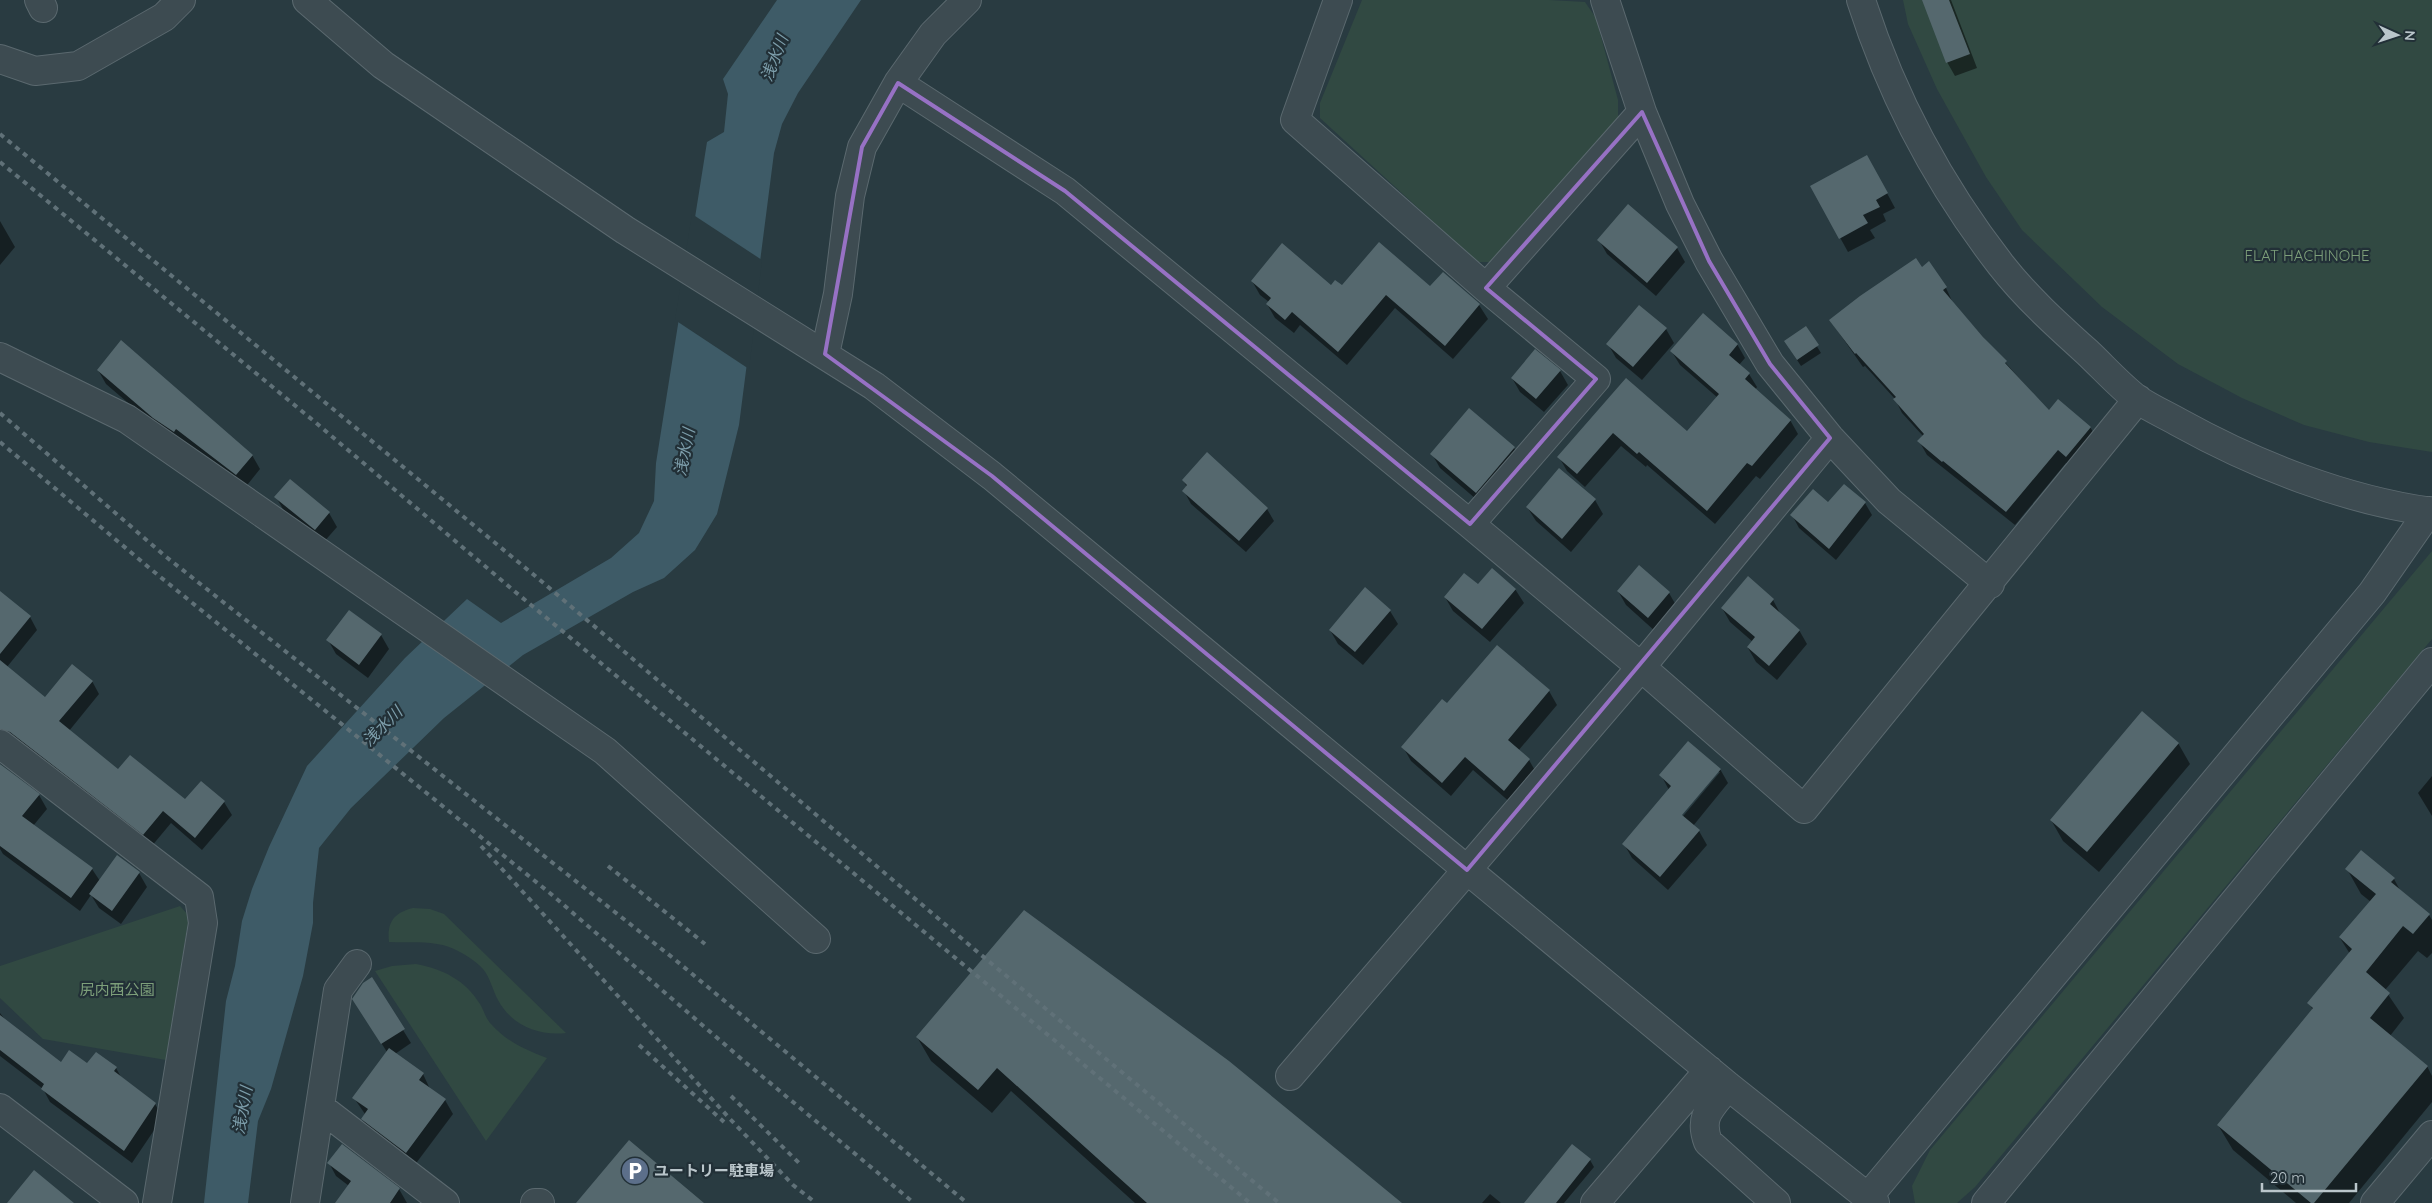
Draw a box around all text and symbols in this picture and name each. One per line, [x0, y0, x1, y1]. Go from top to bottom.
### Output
north arrow [2372, 10, 2422, 60]
water label: 浅水川 [756, 30, 793, 84]
text: N [2401, 30, 2419, 41]
park label: FLAT HACHINOHE [2244, 246, 2370, 265]
water label: 浅水川 [670, 425, 699, 477]
water label: 浅水川 [358, 701, 407, 750]
park label: 尻内西公園 [79, 980, 155, 999]
water label: 浅水川 [228, 1083, 256, 1135]
parking icon: ユートリー駐車場 [620, 1156, 650, 1186]
scale bar [2262, 1160, 2356, 1192]
place label: ユートリー駐車場 [654, 1161, 774, 1180]
text: 20 m [2270, 1168, 2305, 1187]

